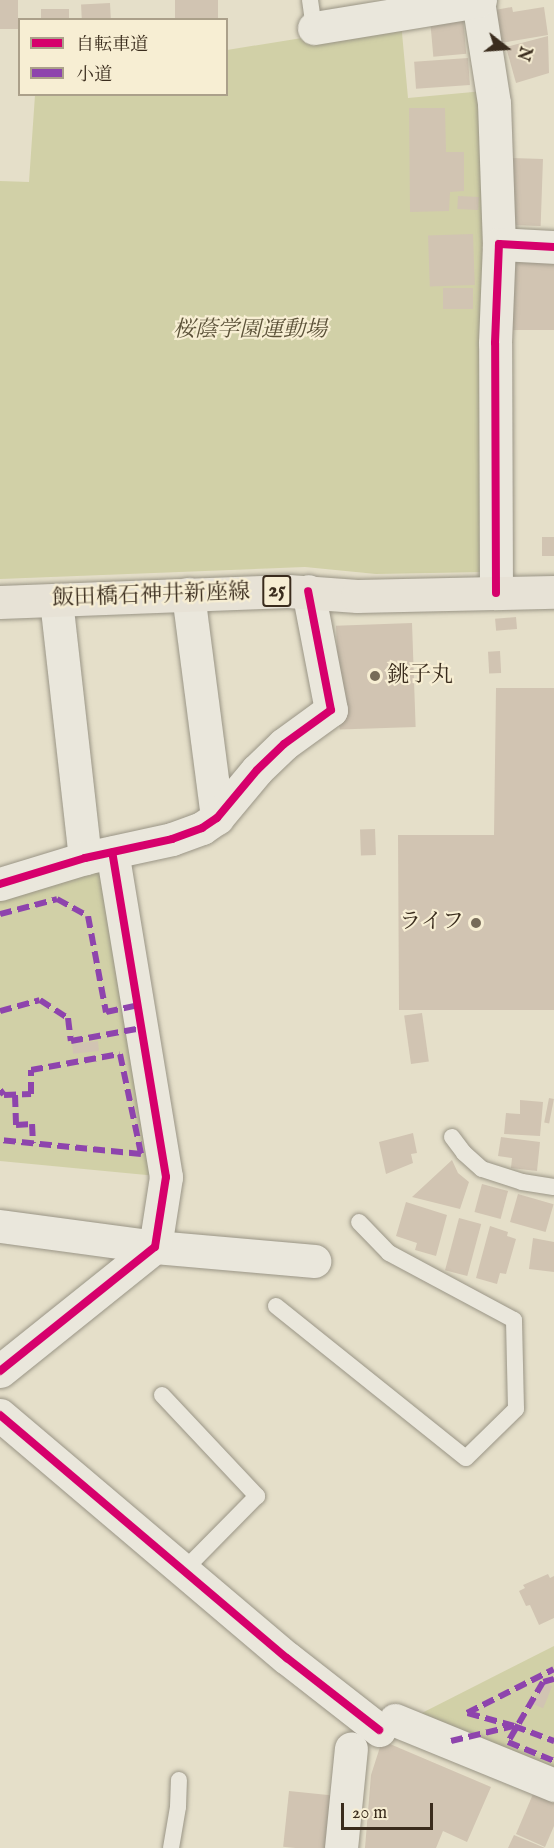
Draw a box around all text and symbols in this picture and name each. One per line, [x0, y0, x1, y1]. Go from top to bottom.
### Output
legend [18, 18, 228, 96]
north arrow [476, 18, 536, 78]
text: 自転車道 [76, 34, 148, 57]
text: N [512, 44, 535, 63]
text: 小道 [76, 64, 112, 87]
park label: 桜蔭学園運動場 [173, 318, 327, 344]
road number: 25 [262, 573, 292, 609]
street label: 飯田橋石神井新座線 [52, 579, 250, 613]
place label: 銚子丸 [387, 663, 453, 689]
marker: 銚子丸 [368, 669, 382, 683]
place label: ライフ [398, 910, 464, 936]
marker: ライフ [469, 916, 483, 930]
scale bar [344, 1791, 436, 1829]
text: 20 m [352, 1802, 387, 1825]

